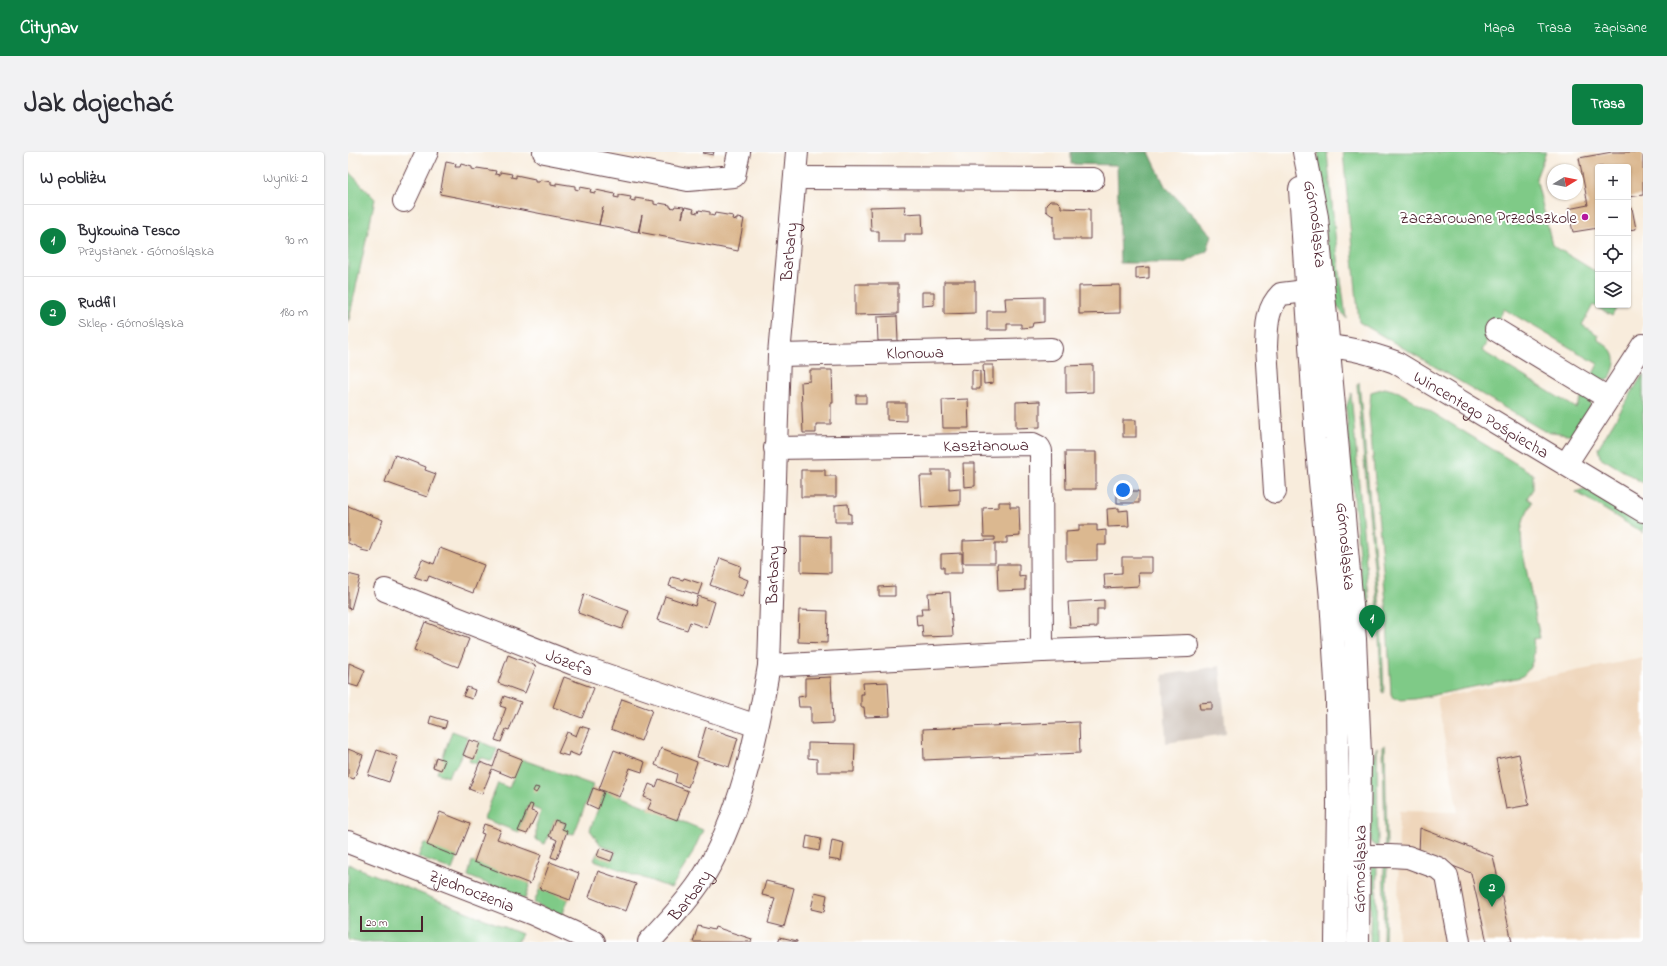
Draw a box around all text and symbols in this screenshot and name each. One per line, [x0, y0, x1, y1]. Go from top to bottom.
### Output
text: Citynav [20, 15, 78, 42]
text: Mapa [1484, 18, 1515, 39]
text: Trasa [1537, 18, 1571, 39]
text: Zapisane [1593, 18, 1647, 39]
text: Jak dojechać [24, 84, 173, 125]
button: Trasa [1572, 84, 1643, 125]
north arrow [1547, 164, 1583, 200]
map controls [1595, 164, 1631, 308]
button: + [1595, 164, 1631, 200]
text: W pobliżu [40, 166, 106, 191]
text: Wyniki: 2 [263, 169, 308, 188]
street label: Górnośląska [1296, 178, 1333, 269]
button: − [1595, 200, 1631, 236]
place label: Zaczarowane Przedszkole [1399, 206, 1577, 231]
marker: Zaczarowane Przedszkole [1580, 212, 1590, 222]
text: Bykowina Tesco [78, 220, 180, 242]
street label: Barbary [775, 221, 806, 283]
text: 1 [51, 231, 55, 250]
text: 90 m [285, 231, 308, 250]
button: locate [1595, 236, 1631, 272]
text: Przystanek · Górnośląska [78, 242, 214, 261]
button: layers [1595, 272, 1631, 308]
text: Rudfil [78, 292, 115, 314]
text: 2 [50, 303, 56, 322]
text: 180 m [280, 303, 308, 322]
text: Sklep · Górnośląska [78, 314, 184, 333]
street label: Klonowa [886, 340, 944, 367]
street label: Wincentego Pośpiecha [1408, 365, 1553, 466]
street label: Kasztanowa [943, 433, 1029, 459]
your location [1113, 480, 1133, 500]
street label: Górnośląska [1329, 502, 1362, 591]
street label: Barbary [760, 545, 788, 606]
pin: 1 [1359, 605, 1385, 638]
street label: Józefa [541, 643, 596, 684]
street label: Górnośląska [1347, 825, 1374, 913]
street label: Zjednoczenia [425, 864, 518, 920]
street label: Barbary [662, 866, 719, 928]
pin: 2 [1479, 874, 1505, 907]
scale bar [360, 914, 423, 933]
text: 20 m [366, 915, 388, 931]

